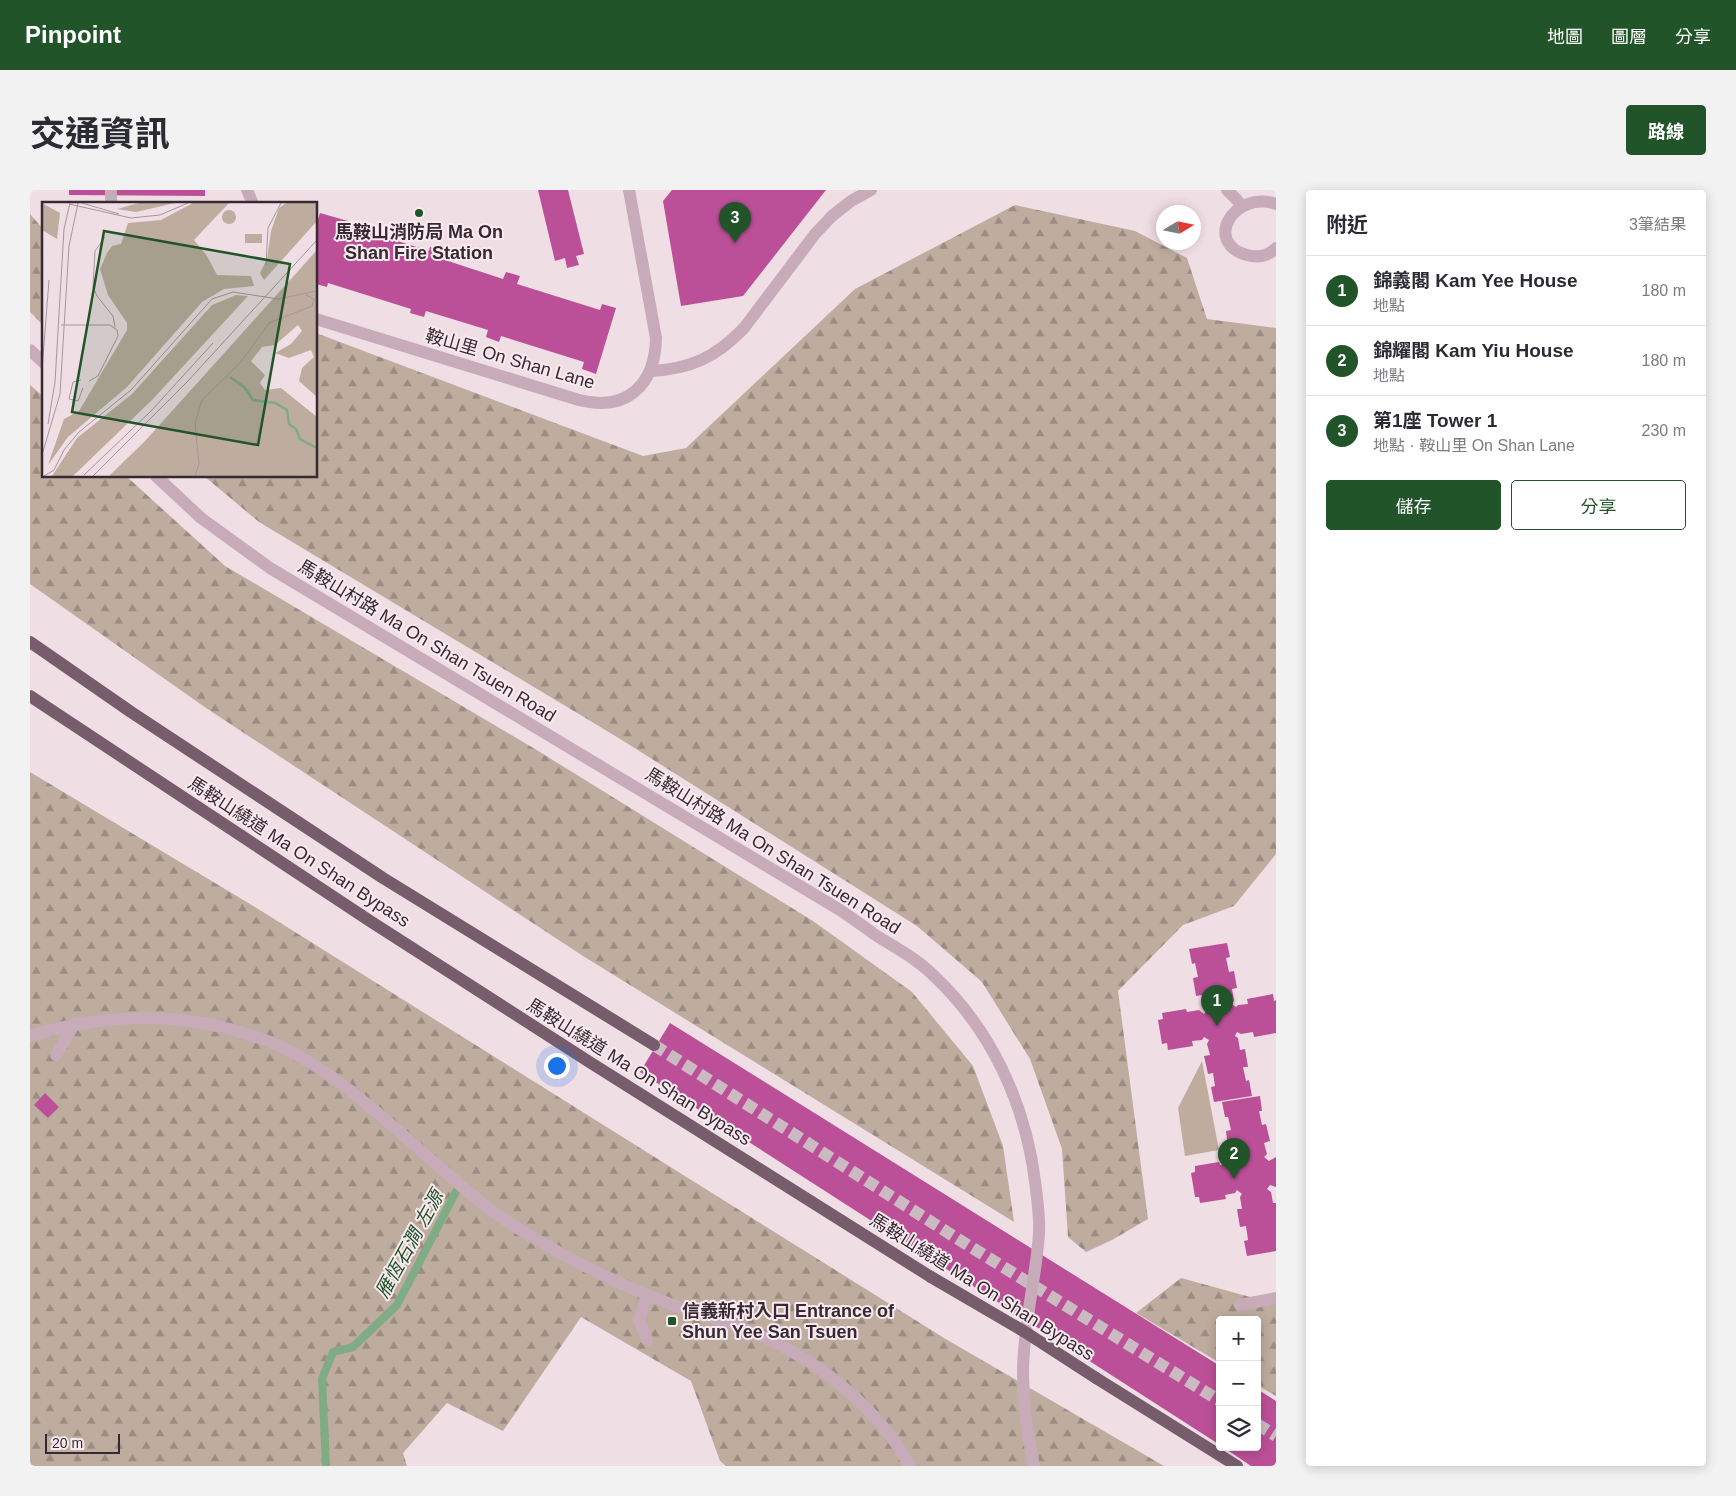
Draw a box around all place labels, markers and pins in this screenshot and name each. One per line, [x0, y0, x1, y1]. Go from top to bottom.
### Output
pin: 3 [719, 202, 751, 243]
marker: 馬鞍山消防局 Ma On Shan Fire Station [413, 207, 425, 219]
place label: 馬鞍山消防局 Ma On Shan Fire Station [335, 222, 503, 263]
pin: 1 [1201, 985, 1233, 1026]
pin: 2 [1218, 1138, 1250, 1179]
place label: 信義新村入口 Entrance of Shun Yee San Tsuen [682, 1301, 895, 1342]
marker: 信義新村入口 Entrance of Shun Yee San Tsuen [666, 1315, 678, 1327]

